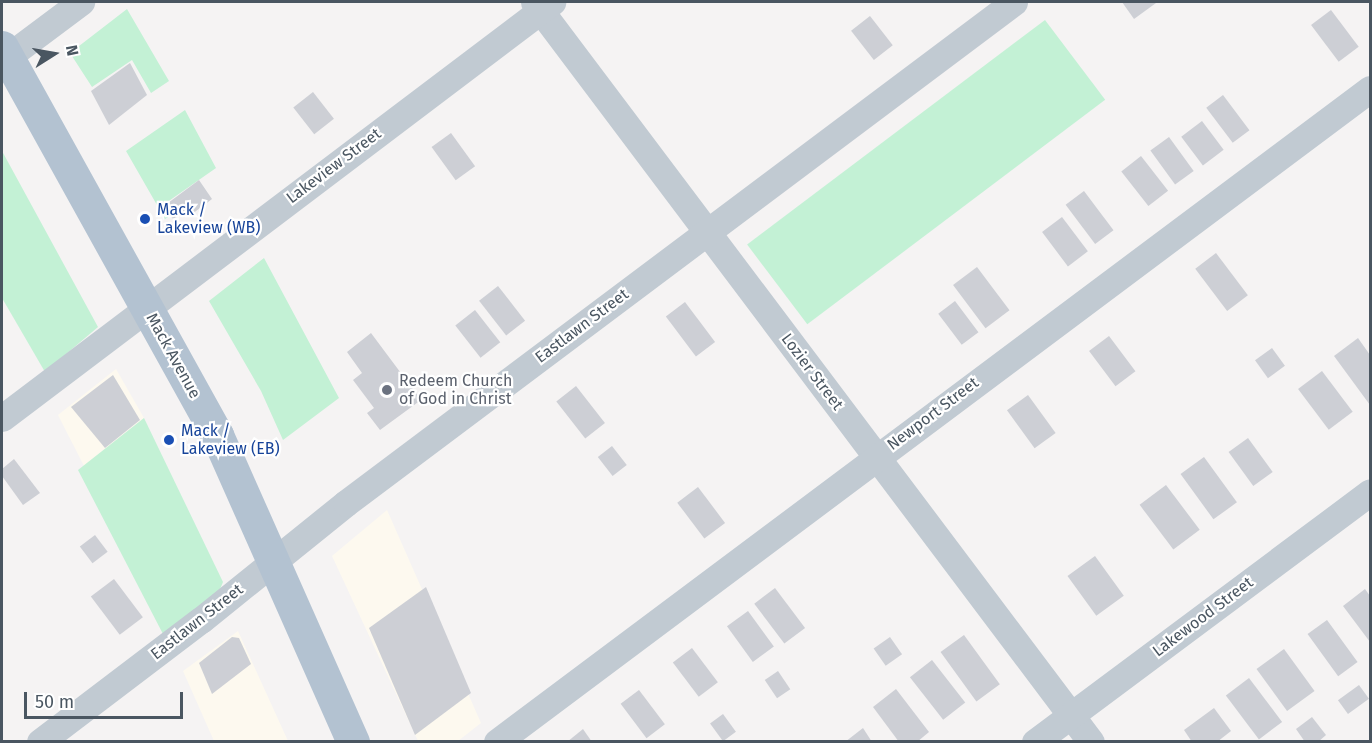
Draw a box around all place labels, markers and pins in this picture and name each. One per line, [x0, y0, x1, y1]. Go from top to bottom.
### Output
place label: Mack / Lakeview (WB) [157, 200, 260, 238]
marker: Mack / Lakeview (WB) [138, 212, 152, 226]
place label: Redeem Church of God in Christ [399, 371, 512, 409]
marker: Redeem Church of God in Christ [380, 383, 394, 397]
place label: Mack / Lakeview (EB) [181, 421, 280, 459]
marker: Mack / Lakeview (EB) [162, 433, 176, 447]

